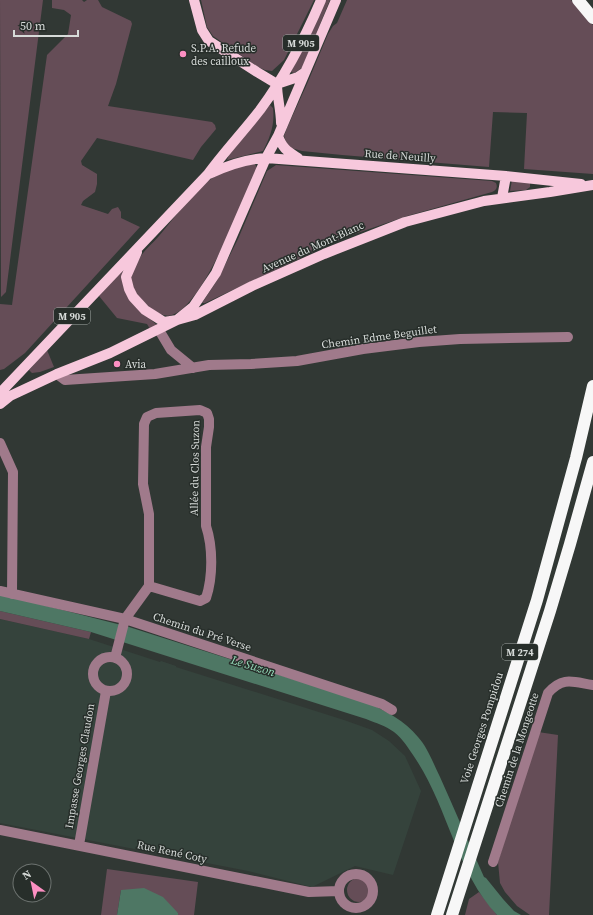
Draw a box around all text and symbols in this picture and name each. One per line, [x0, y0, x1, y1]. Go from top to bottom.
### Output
scale bar [14, 12, 78, 38]
text: 50 m [20, 18, 46, 34]
road number: M 905 [283, 35, 319, 51]
place label: S.P.A. Refude des cailloux [191, 41, 256, 69]
marker: S.P.A. Refude des cailloux [178, 49, 188, 59]
street label: Rue de Neuilly [364, 146, 436, 166]
street label: Avenue du Mont-Blanc [259, 217, 367, 276]
road number: M 905 [54, 308, 90, 324]
street label: Chemin Edme Beguillet [320, 321, 438, 353]
place label: Avia [125, 357, 146, 372]
marker: Avia [112, 359, 122, 369]
street label: Allée du Clos Suzon [187, 420, 203, 516]
street label: Chemin du Pré Verse [151, 609, 253, 655]
road number: M 274 [502, 644, 538, 660]
water label: Le Suzon [228, 651, 277, 680]
street label: Voie Georges Pompidou [457, 670, 507, 786]
street label: Chemin de la Mongeotte [491, 690, 543, 809]
street label: Impasse Georges Claudon [62, 702, 98, 830]
street label: Rue René Coty [136, 837, 209, 867]
north arrow [12, 863, 52, 903]
text: N [19, 867, 34, 884]

